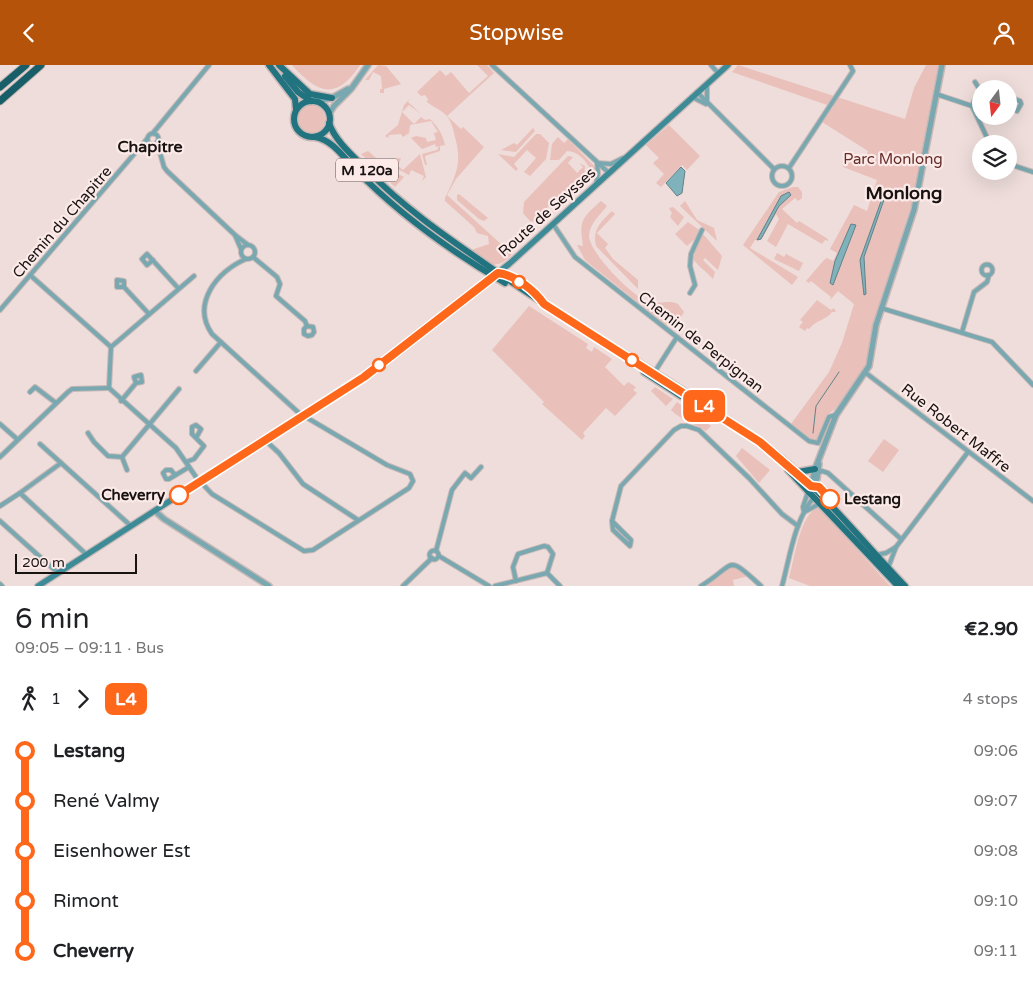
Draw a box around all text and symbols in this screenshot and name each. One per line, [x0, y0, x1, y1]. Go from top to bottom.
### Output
icon: back [15, 19, 43, 47]
icon: person [990, 19, 1018, 47]
text: Stopwise [469, 20, 564, 46]
north arrow [972, 80, 1018, 125]
map controls [972, 80, 1017, 180]
button: layers [972, 135, 1017, 180]
district label: Chapitre [118, 137, 183, 157]
park label: Parc Monlong [843, 150, 943, 168]
road number: M 120a [336, 159, 398, 181]
street label: Chemin du Chapitre [9, 162, 115, 282]
street label: Route de Seysses [495, 164, 599, 260]
district label: Monlong [866, 182, 942, 204]
unlabelled marker [512, 275, 526, 289]
street label: Chemin de Perpignan [635, 288, 767, 396]
unlabelled marker [625, 353, 639, 367]
unlabelled marker [372, 358, 386, 372]
street label: Rue Robert Maffre [898, 380, 1014, 476]
line badge: L4 [682, 390, 726, 422]
text: L4 [693, 395, 715, 417]
marker: Cheverry [169, 485, 189, 505]
place label: Cheverry [101, 486, 165, 505]
marker: Lestang [820, 489, 840, 509]
place label: Lestang [844, 490, 901, 509]
scale bar [15, 551, 138, 574]
text: 200 m [22, 554, 65, 571]
text: 6 min [15, 602, 90, 636]
text: €2.90 [964, 618, 1018, 640]
text: 09:05 – 09:11 · Bus [15, 638, 164, 658]
icon: walk [15, 685, 43, 713]
icon: forward [69, 685, 97, 713]
text: L4 [115, 688, 137, 710]
text: 1 [51, 689, 61, 709]
text: 4 stops [963, 689, 1018, 709]
text: Lestang [53, 740, 125, 762]
text: 09:06 [974, 741, 1018, 761]
text: René Valmy [53, 790, 160, 812]
text: 09:07 [974, 791, 1018, 811]
text: Eisenhower Est [53, 840, 191, 862]
text: 09:08 [974, 841, 1018, 861]
text: Rimont [53, 890, 119, 912]
text: 09:10 [974, 891, 1018, 911]
text: Cheverry [53, 940, 134, 962]
text: 09:11 [974, 941, 1018, 961]

